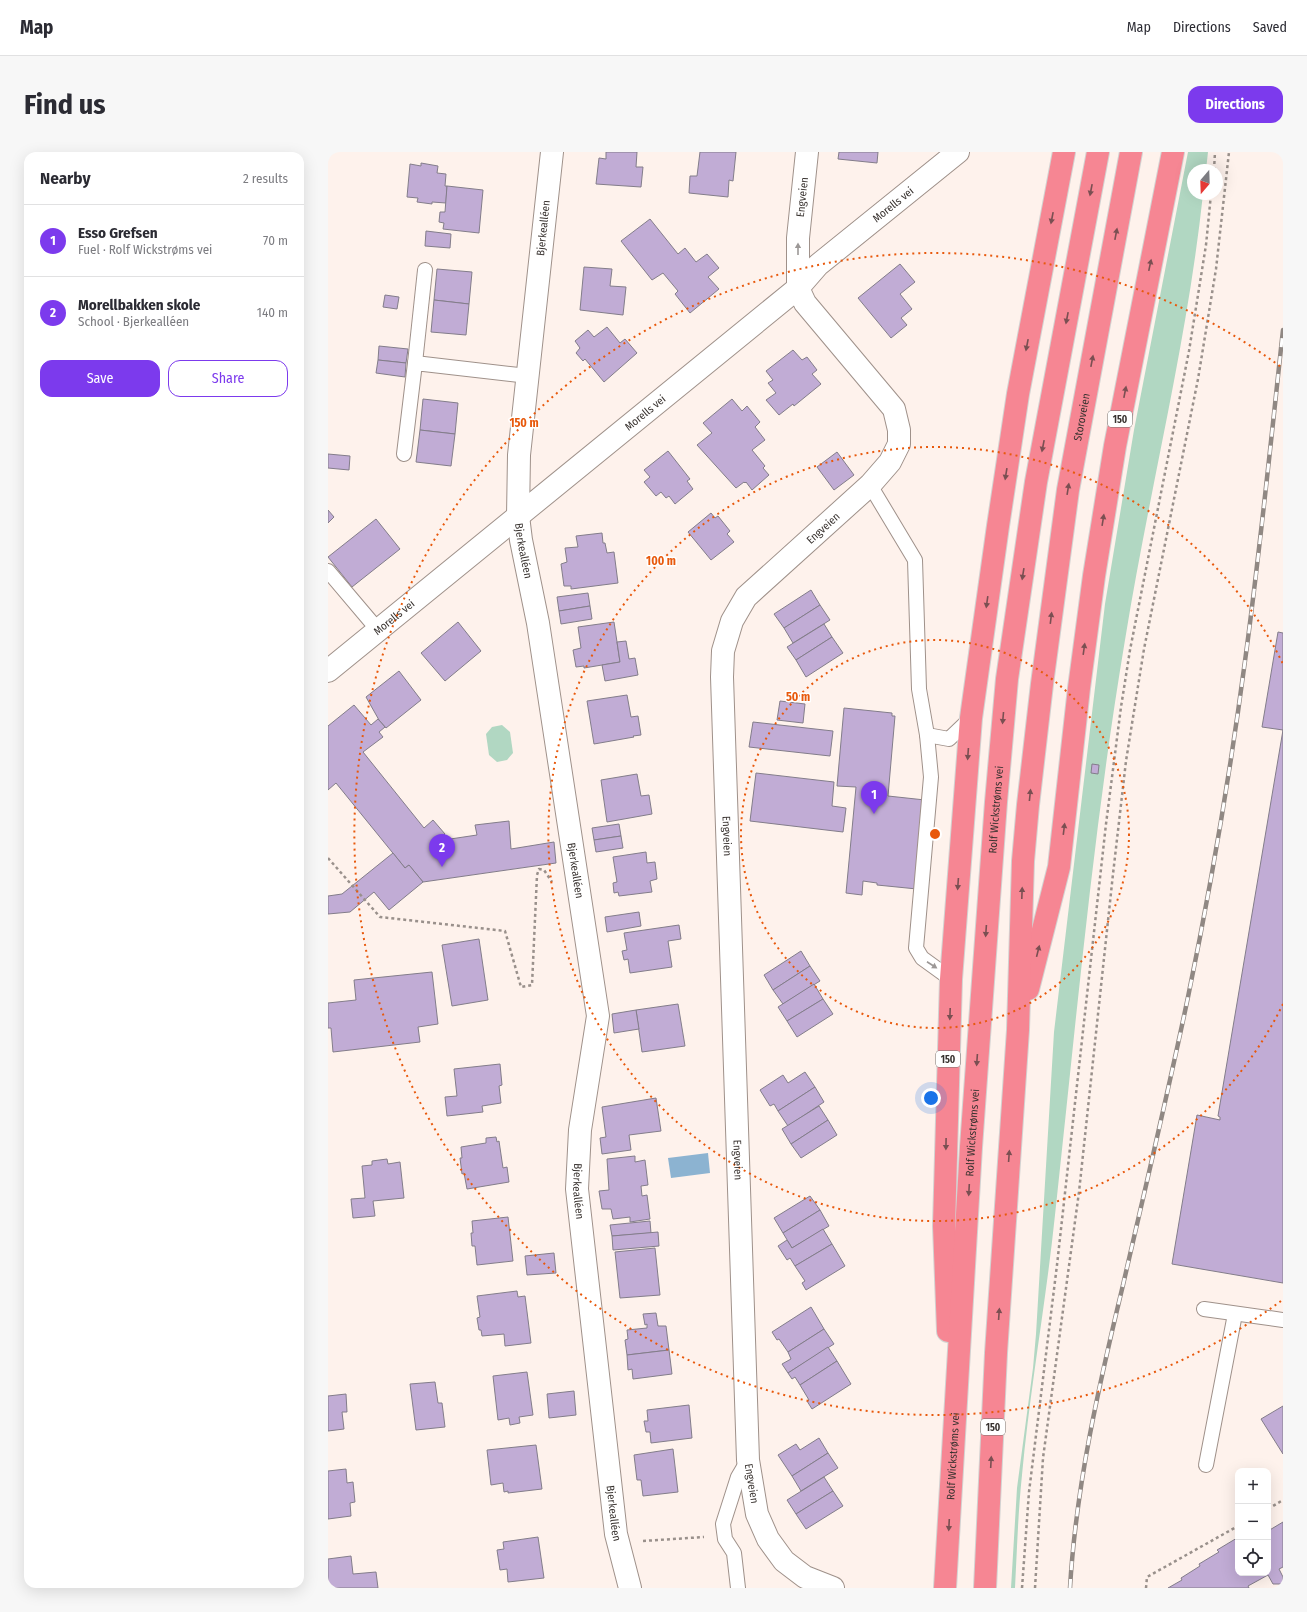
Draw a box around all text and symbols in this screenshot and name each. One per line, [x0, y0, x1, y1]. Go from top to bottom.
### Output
text: Map [20, 16, 53, 39]
text: Map [1127, 19, 1151, 36]
text: Directions [1173, 19, 1231, 36]
text: Saved [1253, 19, 1287, 36]
button: Directions [1188, 86, 1283, 123]
text: Find us [24, 88, 106, 121]
north arrow [1187, 164, 1223, 200]
text: Nearby [40, 168, 91, 189]
text: 2 results [243, 171, 288, 186]
street label: Engveien [794, 176, 811, 218]
street label: Morells vei [870, 184, 916, 225]
one-way arrow [1088, 184, 1094, 196]
street label: Bjerkealléen [534, 199, 553, 257]
one-way arrow [1048, 212, 1054, 224]
text: Esso Grefsen [78, 224, 158, 242]
one-way arrow [1113, 227, 1119, 240]
text: 1 [50, 233, 56, 248]
text: 70 m [263, 233, 288, 248]
text: Fuel · Rolf Wickstrøms vei [78, 242, 212, 257]
one-way arrow [795, 242, 801, 255]
one-way arrow [1148, 258, 1154, 271]
text: Morellbakken skole [78, 296, 200, 314]
text: 2 [50, 305, 56, 320]
text: 140 m [257, 305, 288, 320]
one-way arrow [1064, 312, 1070, 324]
text: School · Bjerkealléen [78, 314, 189, 329]
one-way arrow [1024, 339, 1030, 352]
one-way arrow [1089, 355, 1095, 367]
button: Save [40, 360, 160, 397]
button: Share [168, 360, 288, 397]
one-way arrow [1122, 386, 1128, 398]
street label: Morells vei [622, 392, 669, 433]
street label: Storoveien [1071, 392, 1093, 442]
road number: 150 [1108, 411, 1132, 427]
text: 150 m [509, 416, 539, 430]
one-way arrow [1040, 440, 1046, 452]
one-way arrow [1003, 468, 1009, 480]
one-way arrow [1065, 483, 1071, 495]
street label: Engveien [804, 510, 843, 547]
one-way arrow [1100, 514, 1106, 526]
street label: Bjerkealléen [512, 522, 535, 580]
text: 100 m [646, 554, 676, 568]
one-way arrow [1020, 568, 1026, 580]
one-way arrow [984, 596, 990, 608]
street label: Morells vei [371, 597, 417, 638]
one-way arrow [1048, 612, 1054, 624]
one-way arrow [1081, 643, 1087, 655]
text: 50 m [786, 690, 810, 704]
one-way arrow [1000, 711, 1007, 724]
one-way arrow [965, 748, 972, 760]
street label: Rolf Wickstrøms vei [986, 765, 1006, 854]
pin: 1 [861, 781, 887, 814]
one-way arrow [1026, 789, 1033, 801]
street label: Engveien [720, 816, 734, 856]
one-way arrow [1061, 823, 1067, 835]
centre of rings [928, 827, 942, 841]
pin: 2 [429, 834, 455, 867]
street label: Bjerkealléen [565, 842, 586, 899]
one-way arrow [955, 878, 962, 890]
one-way arrow [1019, 886, 1025, 899]
one-way arrow [983, 925, 989, 937]
one-way arrow [1035, 945, 1041, 957]
one-way arrow [927, 961, 937, 969]
one-way arrow [947, 1008, 953, 1021]
road number: 150 [936, 1051, 960, 1067]
one-way arrow [973, 1054, 980, 1066]
your location [921, 1088, 941, 1108]
street label: Rolf Wickstrøms vei [963, 1088, 982, 1177]
one-way arrow [943, 1138, 949, 1151]
street label: Engveien [730, 1140, 745, 1180]
one-way arrow [1006, 1150, 1013, 1162]
street label: Bjerkealléen [570, 1163, 586, 1220]
one-way arrow [965, 1184, 972, 1196]
one-way arrow [996, 1307, 1002, 1320]
street label: Rolf Wickstrøms vei [944, 1412, 962, 1500]
road number: 150 [981, 1419, 1005, 1435]
one-way arrow [988, 1456, 995, 1468]
street label: Engveien [742, 1463, 761, 1504]
map controls [1235, 1468, 1271, 1576]
button: + [1235, 1468, 1271, 1504]
street label: Bjerkealléen [604, 1485, 624, 1543]
button: − [1235, 1504, 1271, 1540]
one-way arrow [945, 1519, 952, 1531]
button: locate [1235, 1540, 1271, 1576]

